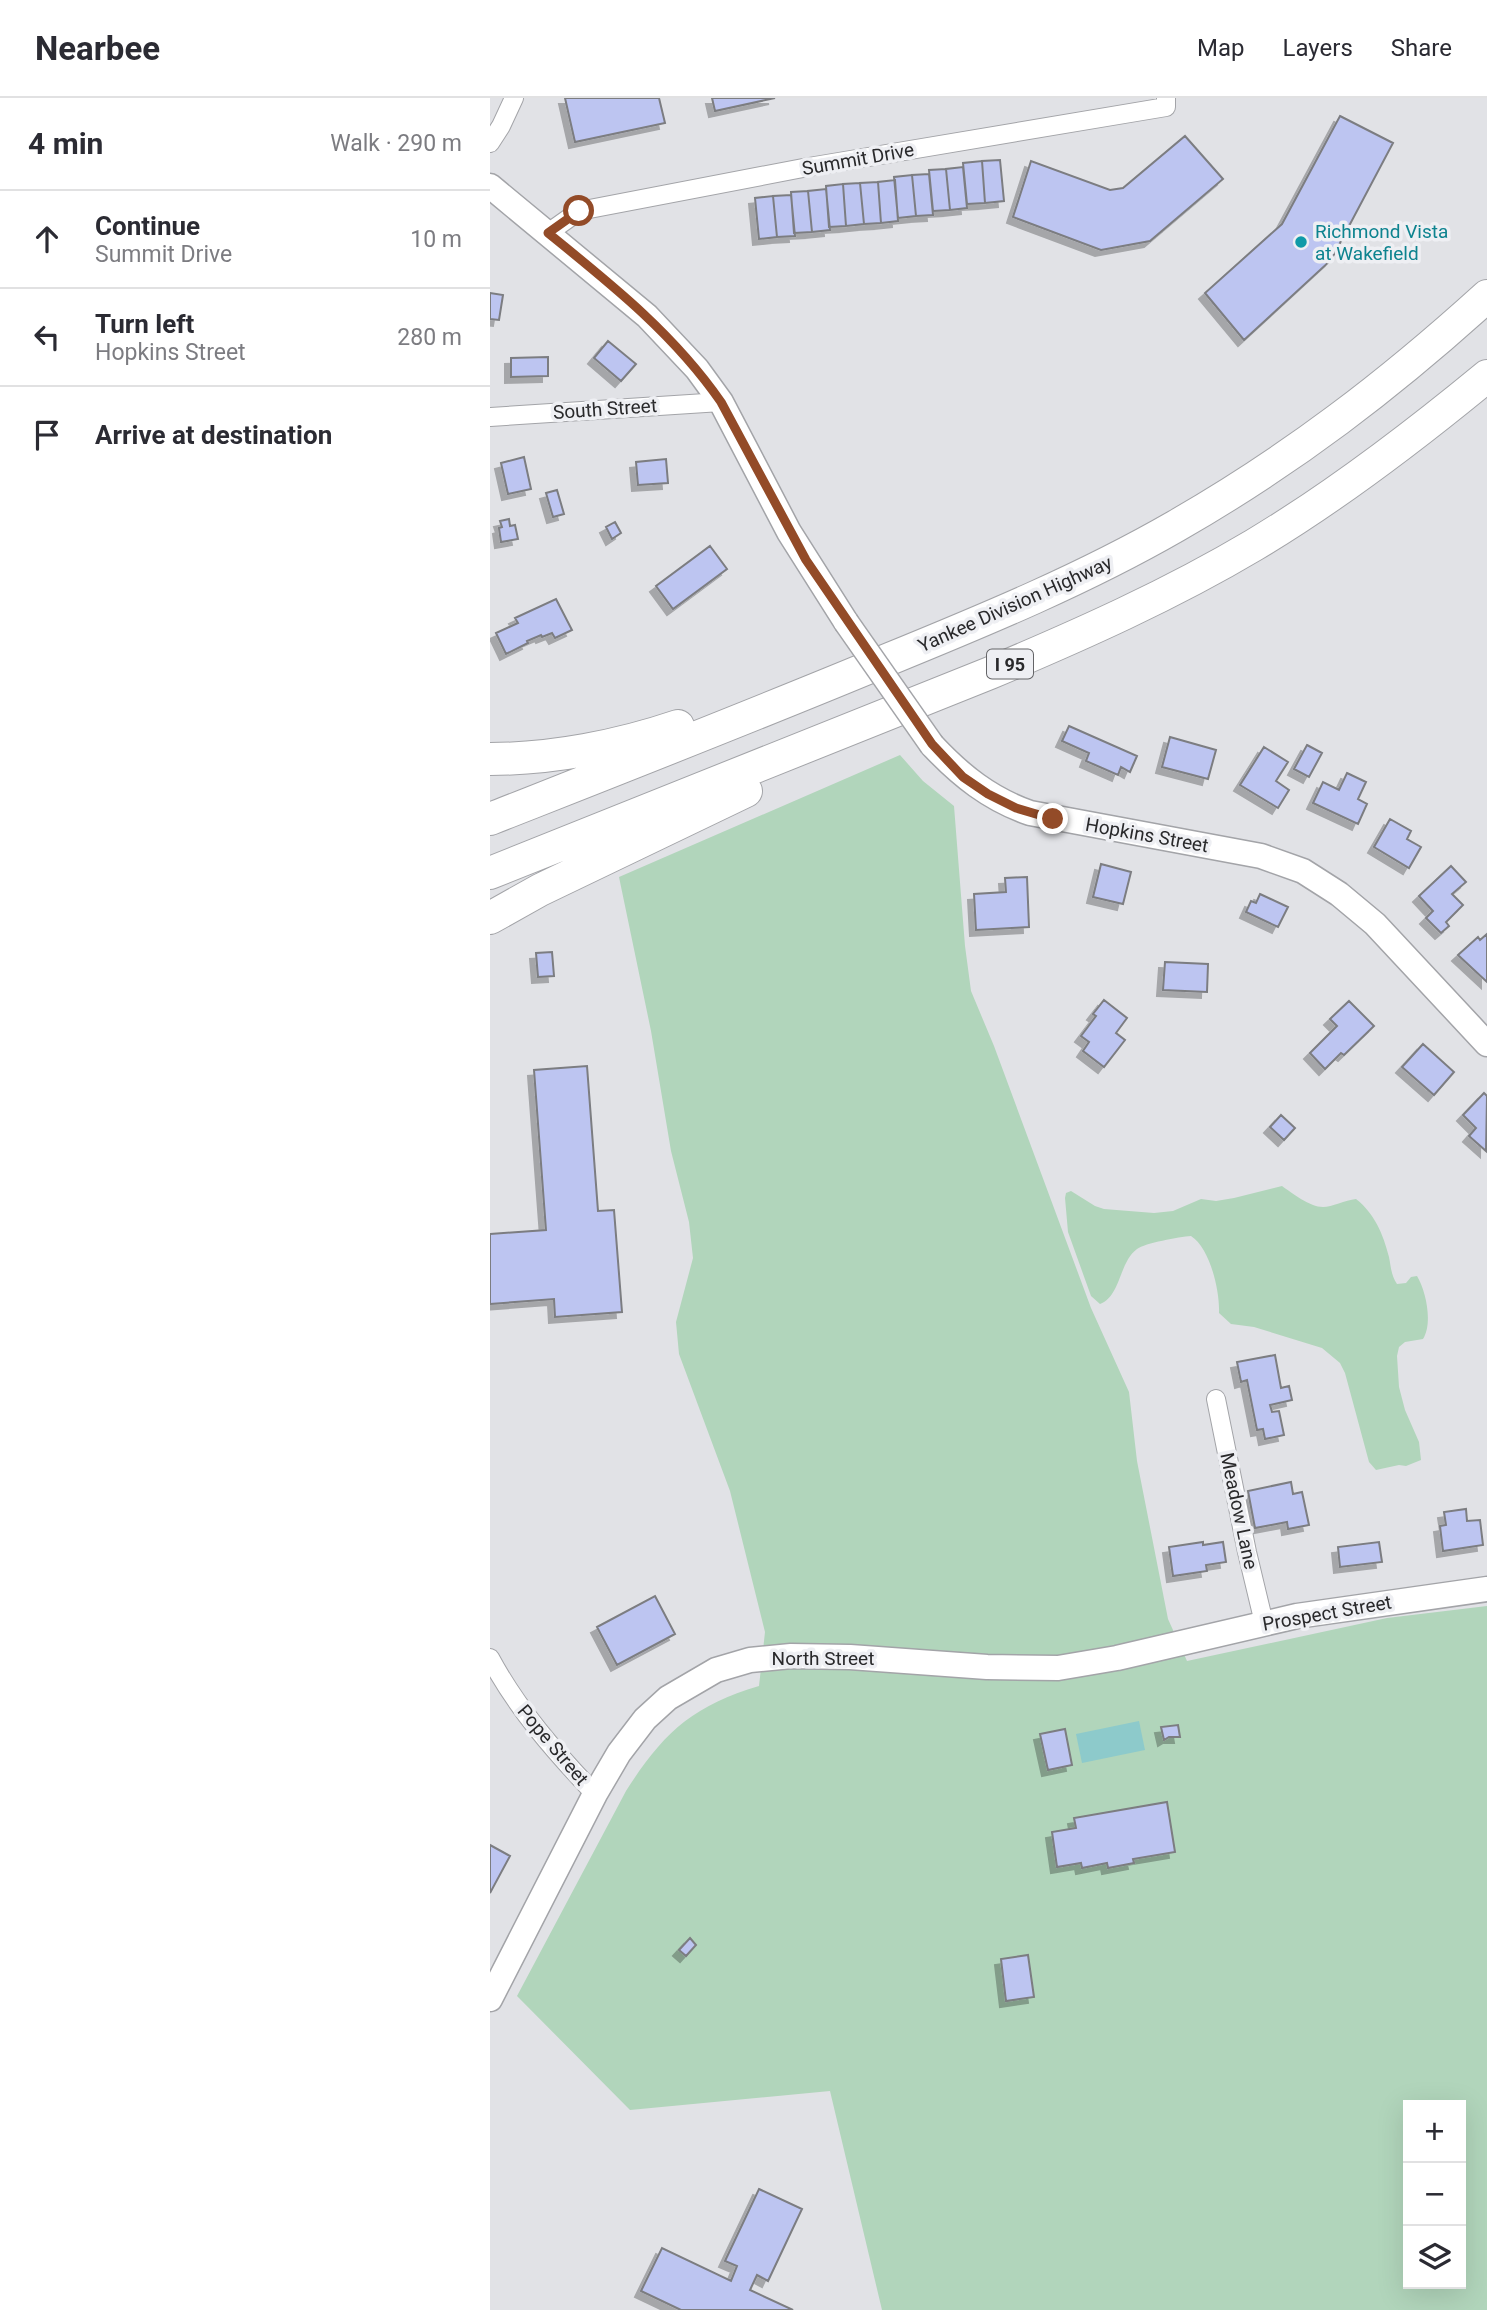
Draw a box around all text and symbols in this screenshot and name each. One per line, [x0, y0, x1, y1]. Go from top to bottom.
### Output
text: Nearbee [35, 29, 160, 68]
text: Map [1197, 34, 1245, 62]
text: Layers [1283, 34, 1353, 62]
text: Share [1391, 34, 1452, 62]
text: 4 min [28, 126, 103, 161]
text: Walk · 290 m [330, 130, 462, 157]
street label: Summit Drive [800, 138, 916, 180]
route start [563, 195, 594, 226]
text: Continue [95, 211, 200, 241]
icon: ahead [28, 220, 66, 258]
place label: Richmond Vista at Wakefield [1315, 220, 1448, 265]
text: 10 m [410, 226, 462, 253]
marker: Richmond Vista at Wakefield [1293, 234, 1309, 250]
text: Summit Drive [95, 241, 232, 268]
text: Turn left [95, 309, 194, 339]
icon: left [28, 318, 66, 356]
text: 280 m [397, 324, 462, 351]
text: Hopkins Street [95, 339, 246, 366]
street label: South Street [552, 394, 658, 424]
icon: arrive [28, 416, 66, 454]
text: Arrive at destination [95, 420, 332, 450]
street label: Yankee Division Highway [914, 551, 1116, 657]
road number: I 95 [987, 650, 1033, 678]
route end [1037, 803, 1068, 834]
street label: Hopkins Street [1084, 813, 1210, 857]
street label: Meadow Lane [1215, 1451, 1263, 1571]
street label: Prospect Street [1261, 1590, 1393, 1636]
street label: North Street [772, 1647, 874, 1670]
street label: Pope Street [513, 1700, 593, 1790]
map controls [1403, 2100, 1466, 2289]
button: + [1403, 2100, 1466, 2163]
button: − [1403, 2163, 1466, 2226]
button: layers [1403, 2226, 1466, 2289]

